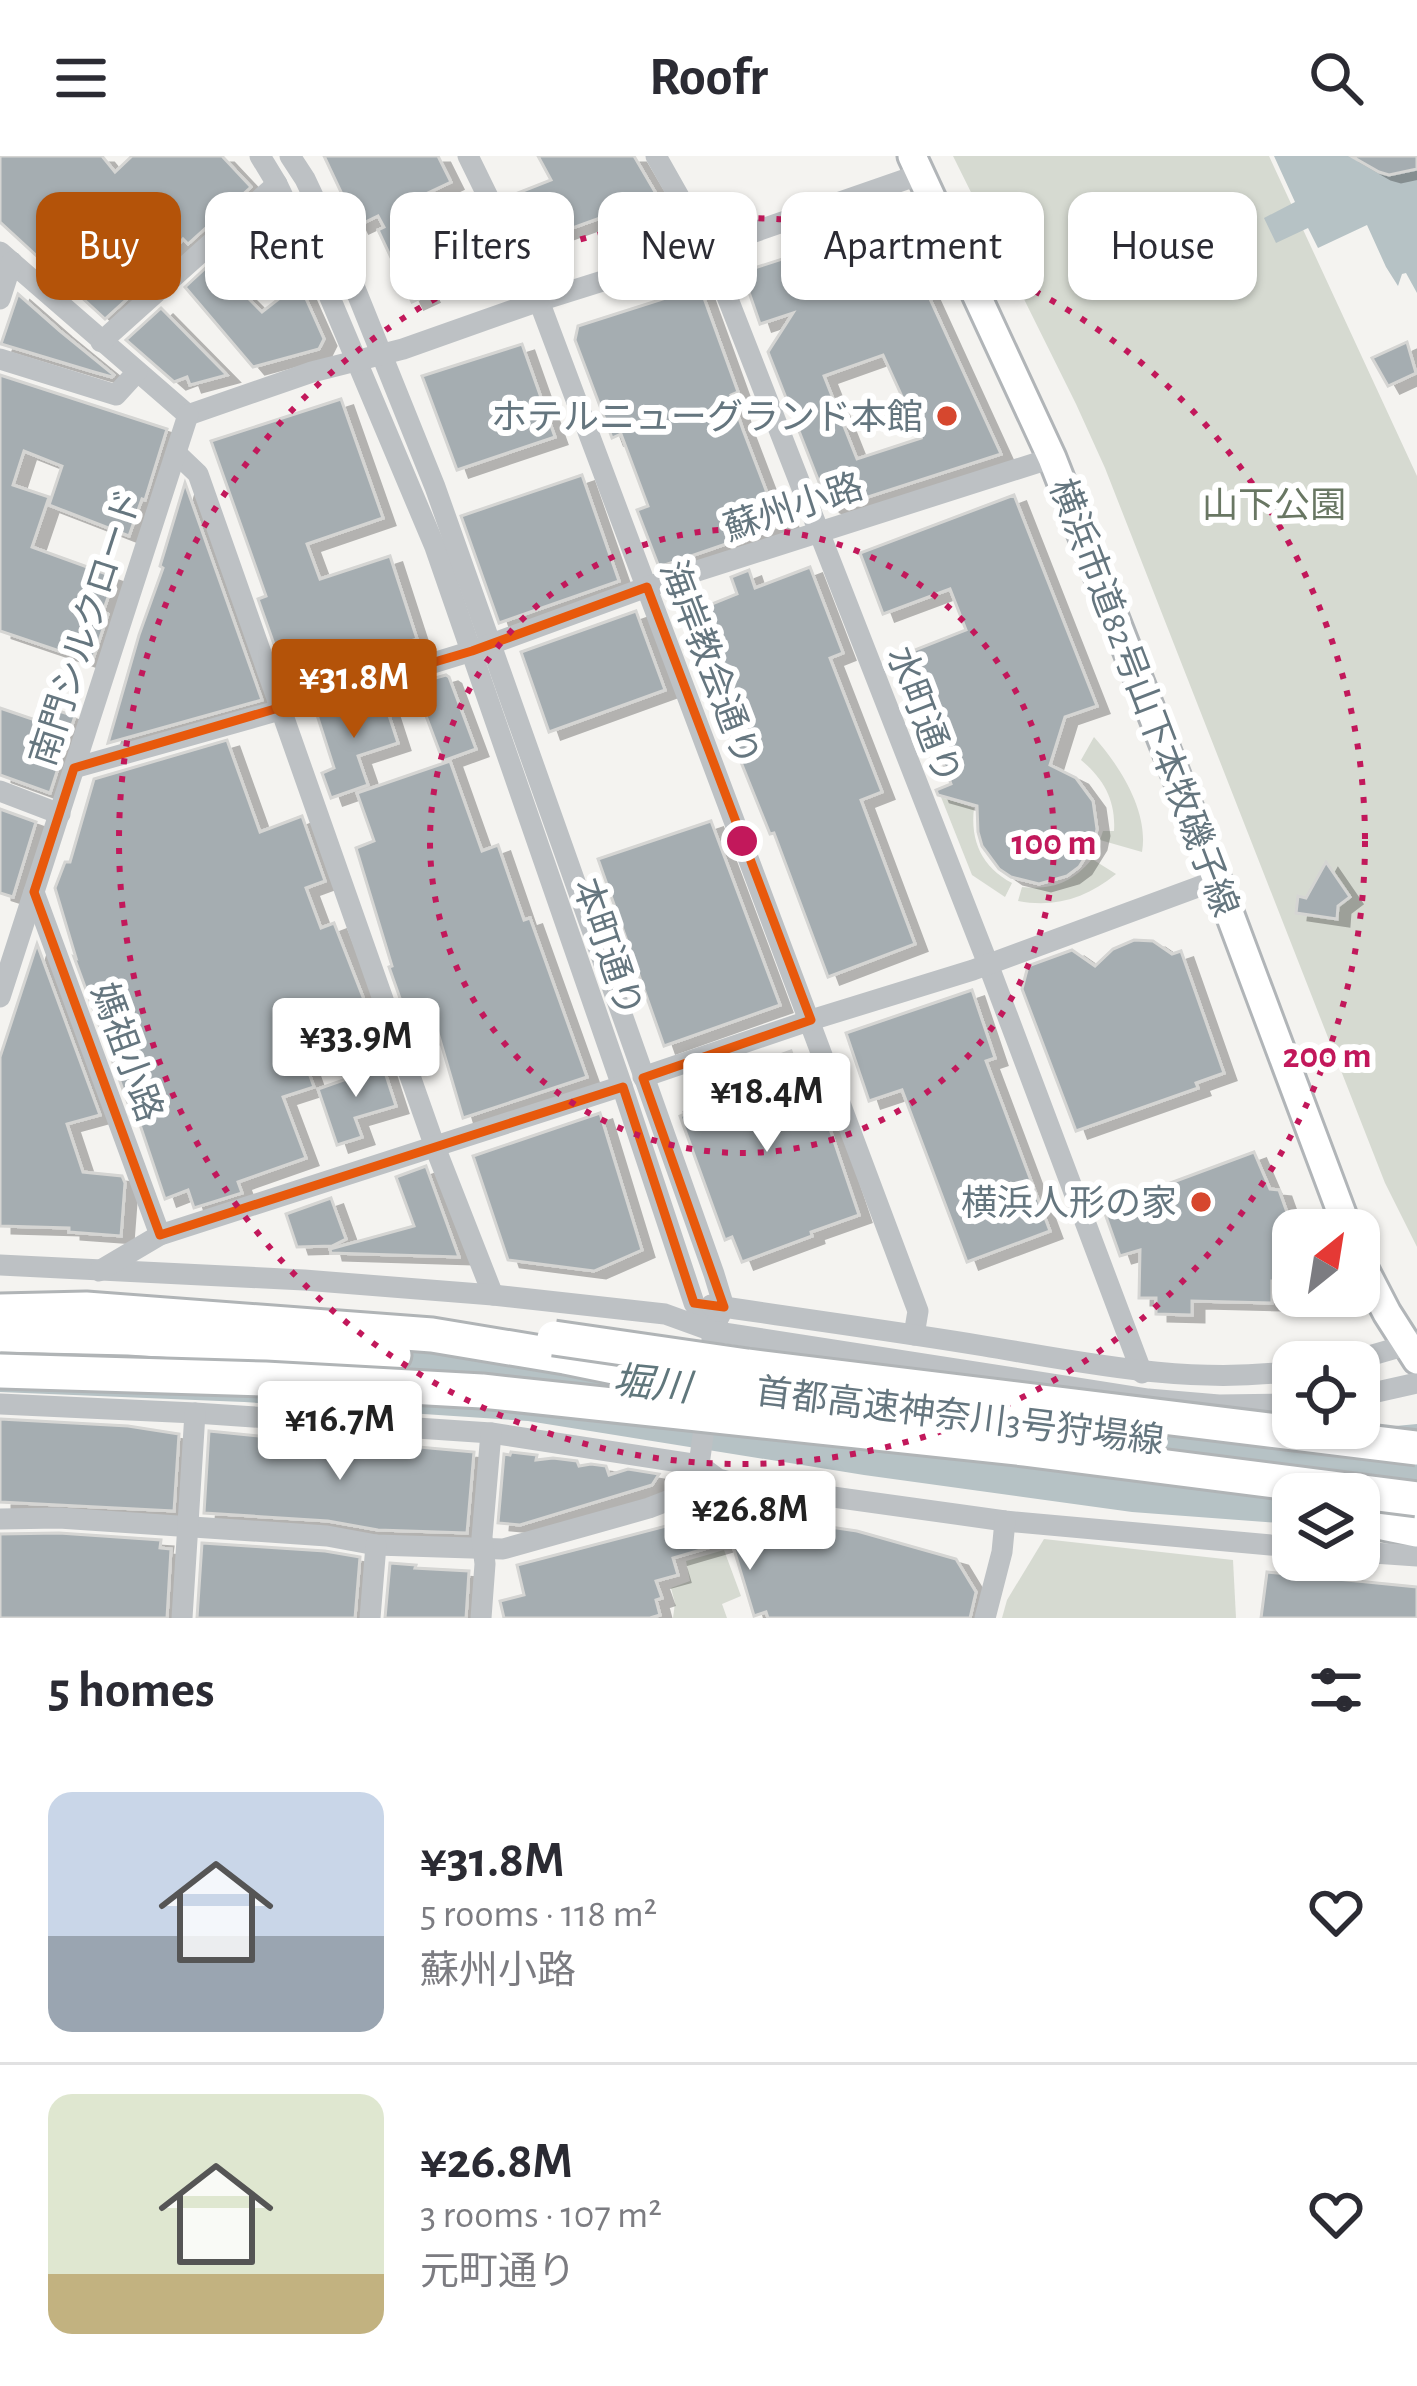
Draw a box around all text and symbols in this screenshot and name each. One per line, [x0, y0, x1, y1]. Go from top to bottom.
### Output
icon: menu [48, 45, 114, 111]
icon: search [1303, 45, 1369, 111]
text: Roofr [649, 51, 768, 105]
chip: Buy [36, 192, 181, 300]
chip: Rent [205, 192, 366, 300]
chip: Filters [390, 192, 574, 300]
chip: New [598, 192, 757, 300]
chip: Apartment [781, 192, 1044, 300]
chip: House [1068, 192, 1257, 300]
place label: ホテルニューグランド本館 [491, 398, 923, 436]
marker: ホテルニューグランド本館 [934, 403, 960, 429]
street label: 蘇州小路 [719, 467, 868, 547]
street label: 横浜市道82号山下本牧磯子線 [1043, 473, 1245, 921]
street label: 南門シルクロード [23, 484, 149, 770]
park label: 山下公園 [1202, 487, 1346, 524]
street label: 海岸教会通り [654, 556, 767, 771]
pin: ¥31.8M [256, 639, 452, 741]
street label: 水町通り [881, 641, 968, 789]
text: ¥31.8M [299, 658, 409, 697]
centre of rings [721, 820, 763, 862]
text: 100 m [1012, 825, 1096, 861]
street label: 本町通り [567, 873, 649, 1022]
street label: 媽祖小路 [85, 978, 170, 1127]
pin: ¥33.9M [258, 998, 454, 1100]
text: ¥33.9M [300, 1017, 412, 1056]
text: 200 m [1283, 1038, 1371, 1074]
pin: ¥18.4M [669, 1053, 865, 1155]
text: ¥18.4M [710, 1072, 824, 1111]
place label: 横浜人形の家 [961, 1184, 1177, 1222]
marker: 横浜人形の家 [1188, 1189, 1214, 1215]
north arrow [1272, 1209, 1380, 1317]
map controls [1272, 1209, 1380, 1581]
button: locate [1272, 1341, 1380, 1449]
water label: 堀川 [611, 1360, 697, 1409]
street label: 首都高速神奈川3号狩場線 [754, 1372, 1166, 1460]
pin: ¥16.7M [242, 1381, 438, 1483]
text: ¥16.7M [285, 1400, 395, 1439]
pin: ¥26.8M [652, 1471, 848, 1573]
button: layers [1272, 1473, 1380, 1581]
text: ¥26.8M [692, 1490, 808, 1529]
icon: filters [1303, 1657, 1369, 1723]
text: 5 homes [48, 1665, 215, 1716]
text: ¥31.8M [420, 1835, 565, 1886]
icon: home [144, 1840, 288, 1984]
icon: heart [1303, 1879, 1369, 1945]
text: 5 rooms · 118 m² [420, 1895, 657, 1934]
text: 蘇州小路 [420, 1952, 576, 1991]
text: ¥26.8M [420, 2136, 573, 2187]
icon: home [144, 2142, 288, 2286]
icon: heart [1303, 2181, 1369, 2247]
text: 3 rooms · 107 m² [420, 2196, 662, 2235]
text: 元町通り [420, 2253, 576, 2292]

